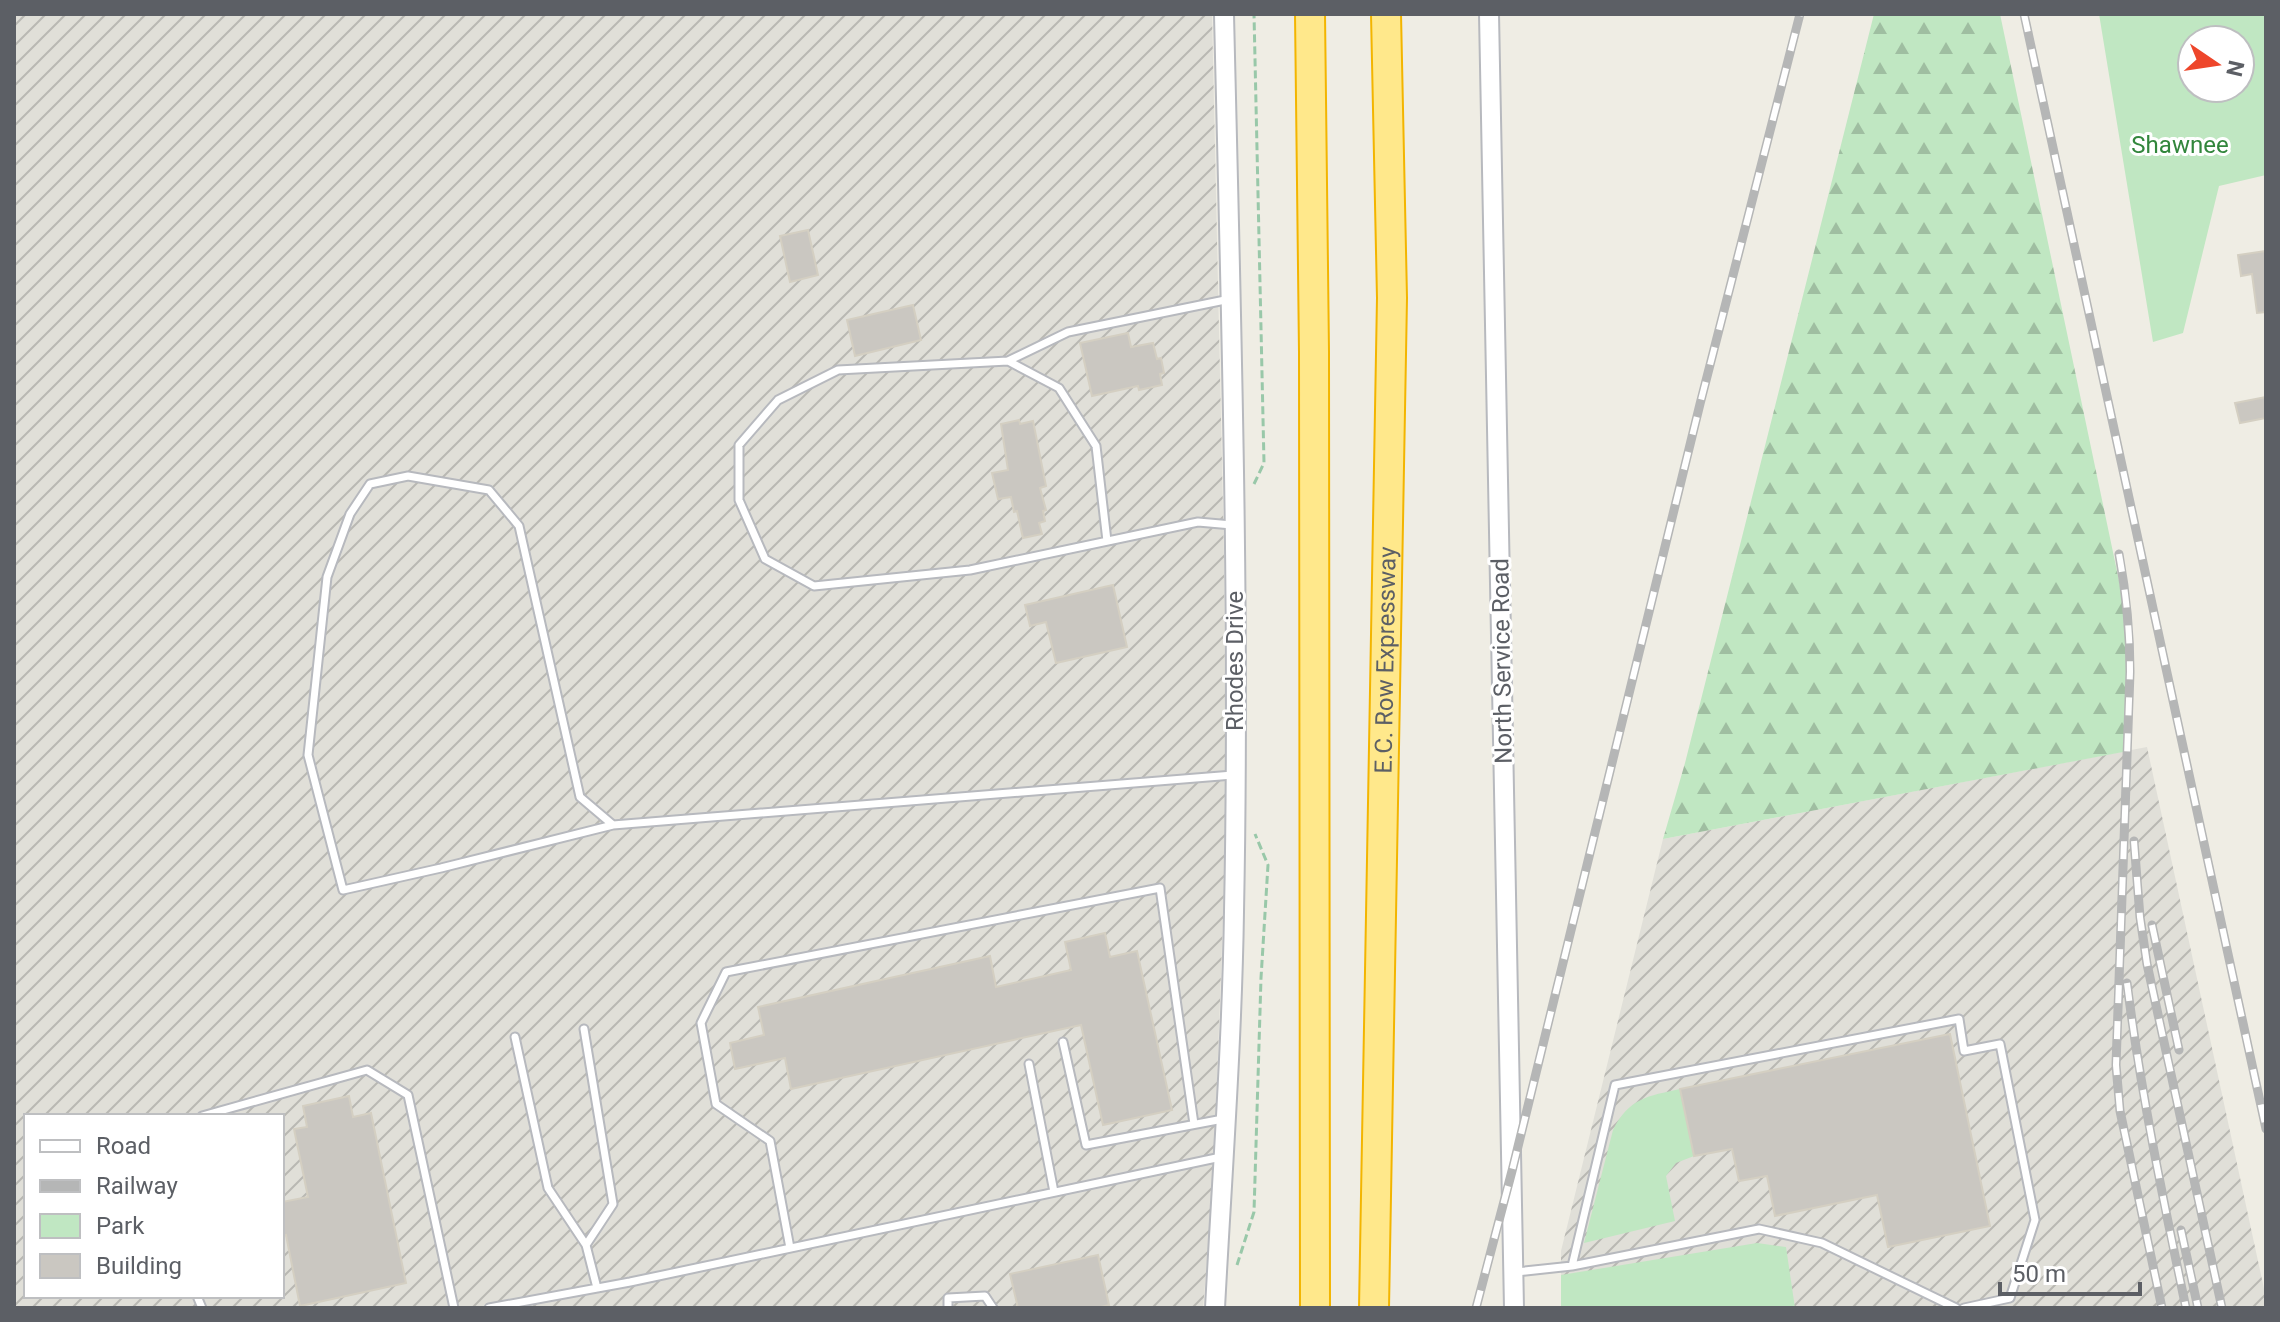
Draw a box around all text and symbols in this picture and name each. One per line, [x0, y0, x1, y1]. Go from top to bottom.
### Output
north arrow [2176, 24, 2256, 104]
text: N [2221, 58, 2249, 79]
park label: Shawnee [2131, 131, 2229, 159]
street label: E.C. Row Expressway [1370, 546, 1402, 774]
street label: North Service Road [1486, 558, 1518, 764]
street label: Rhodes Drive [1221, 591, 1249, 731]
legend [24, 1114, 284, 1298]
text: Road [96, 1132, 151, 1160]
text: Railway [96, 1172, 178, 1200]
text: Park [96, 1212, 145, 1240]
scale bar [2000, 1246, 2140, 1296]
text: Building [96, 1252, 182, 1280]
text: 50 m [2012, 1260, 2066, 1288]

